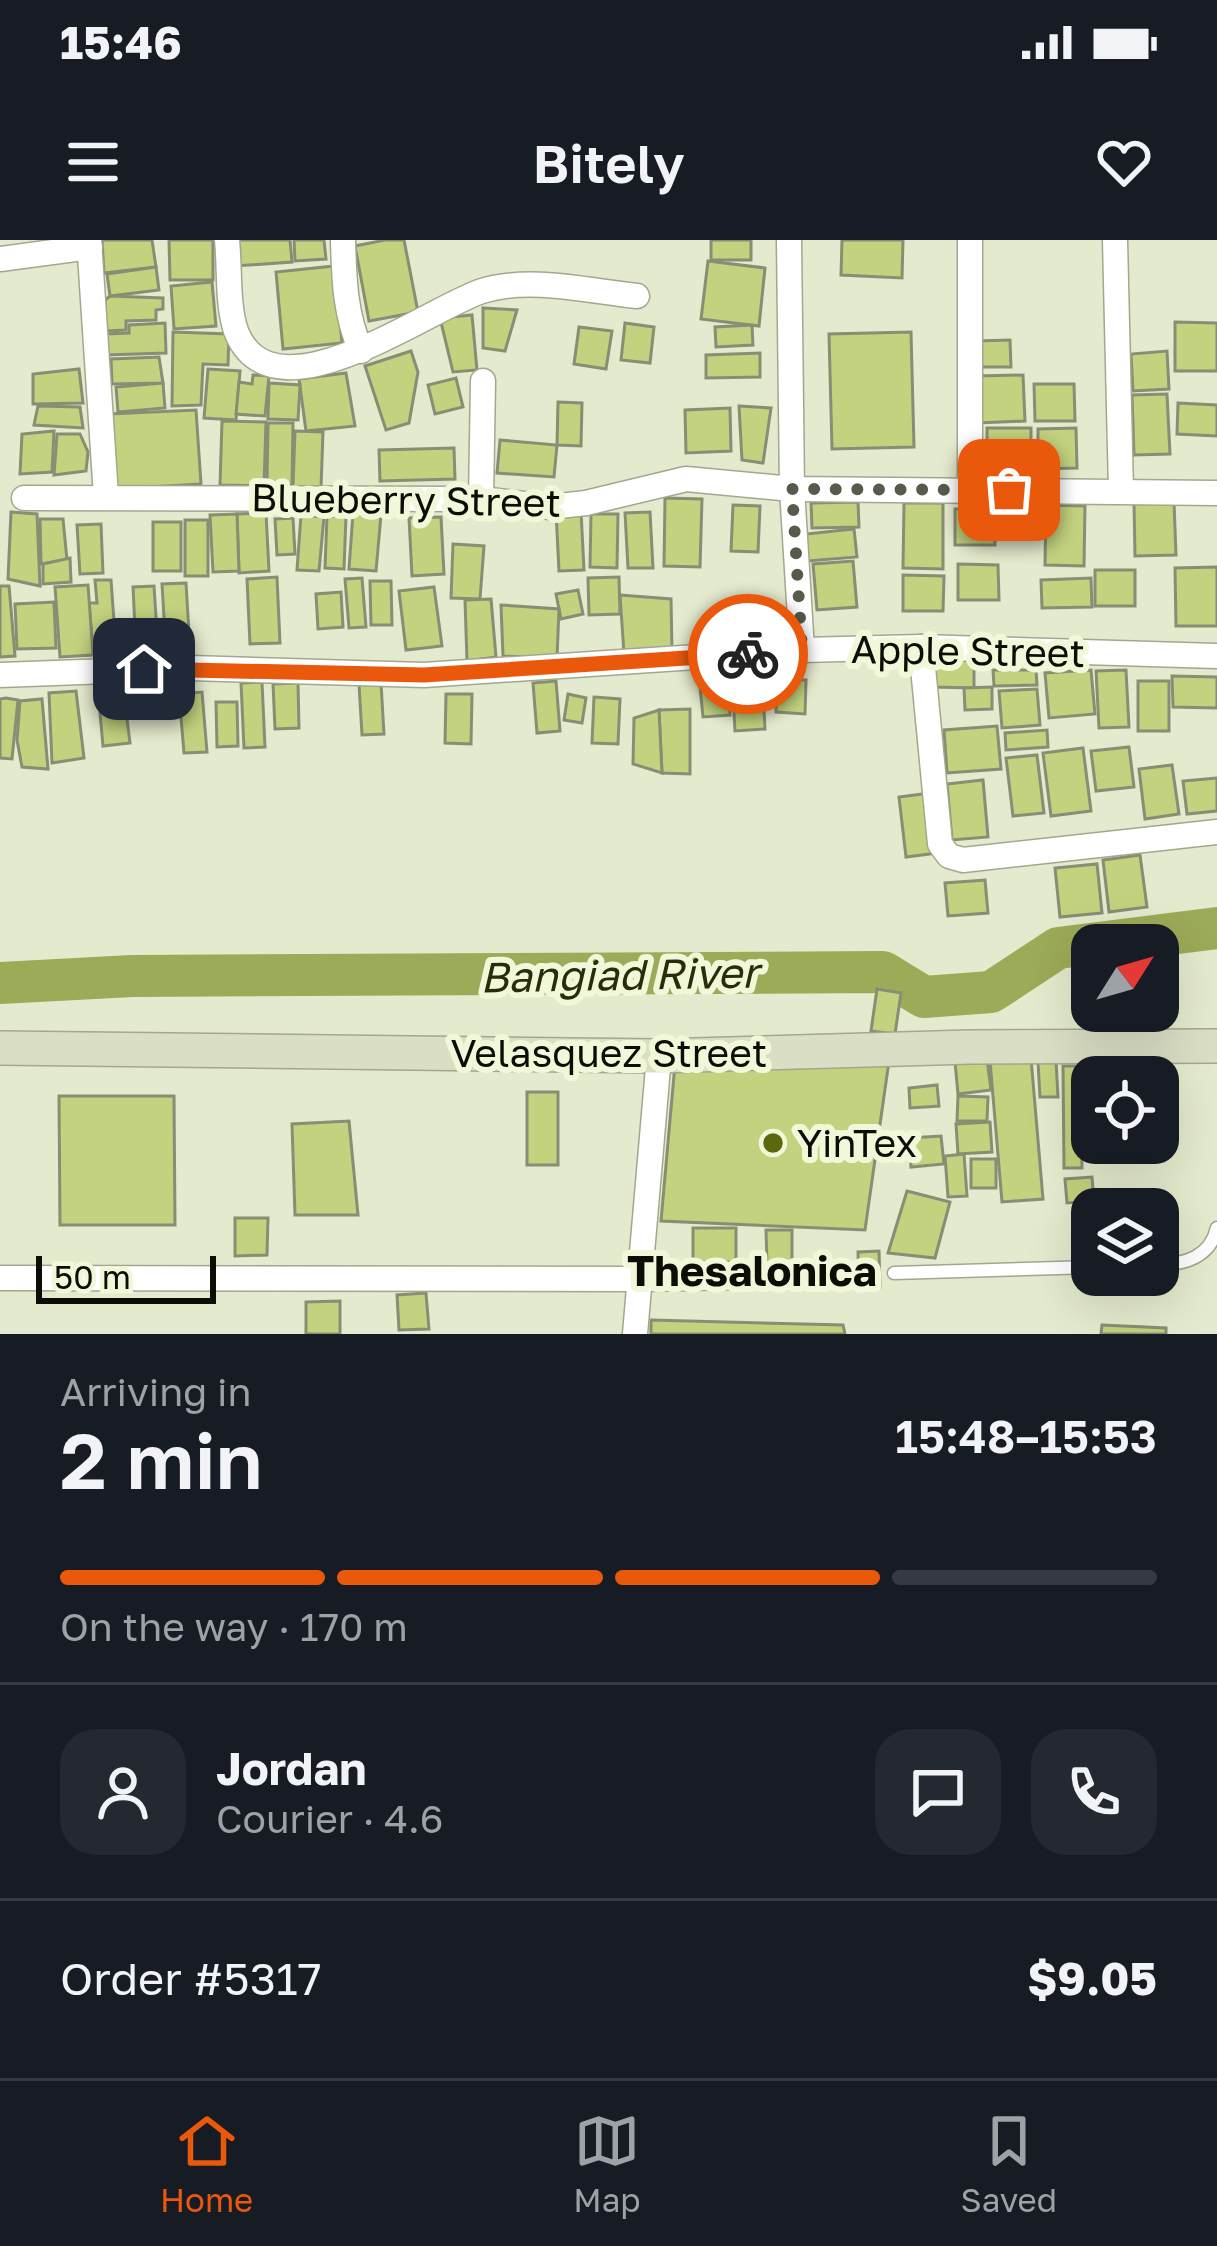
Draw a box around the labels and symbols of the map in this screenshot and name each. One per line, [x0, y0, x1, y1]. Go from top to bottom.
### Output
pin [958, 439, 1060, 541]
street label: Blueberry Street [251, 473, 561, 526]
courier [688, 594, 808, 714]
pin [93, 618, 195, 720]
street label: Apple Street [851, 625, 1085, 676]
north arrow [1071, 924, 1179, 1032]
water label: Bangiad River [480, 946, 764, 1001]
street label: Velasquez Street [451, 1029, 767, 1076]
place label: YinTex [797, 1119, 917, 1166]
marker: YinTex [760, 1130, 786, 1156]
district label: Thesalonica [627, 1245, 877, 1295]
scale bar [36, 1250, 216, 1303]

